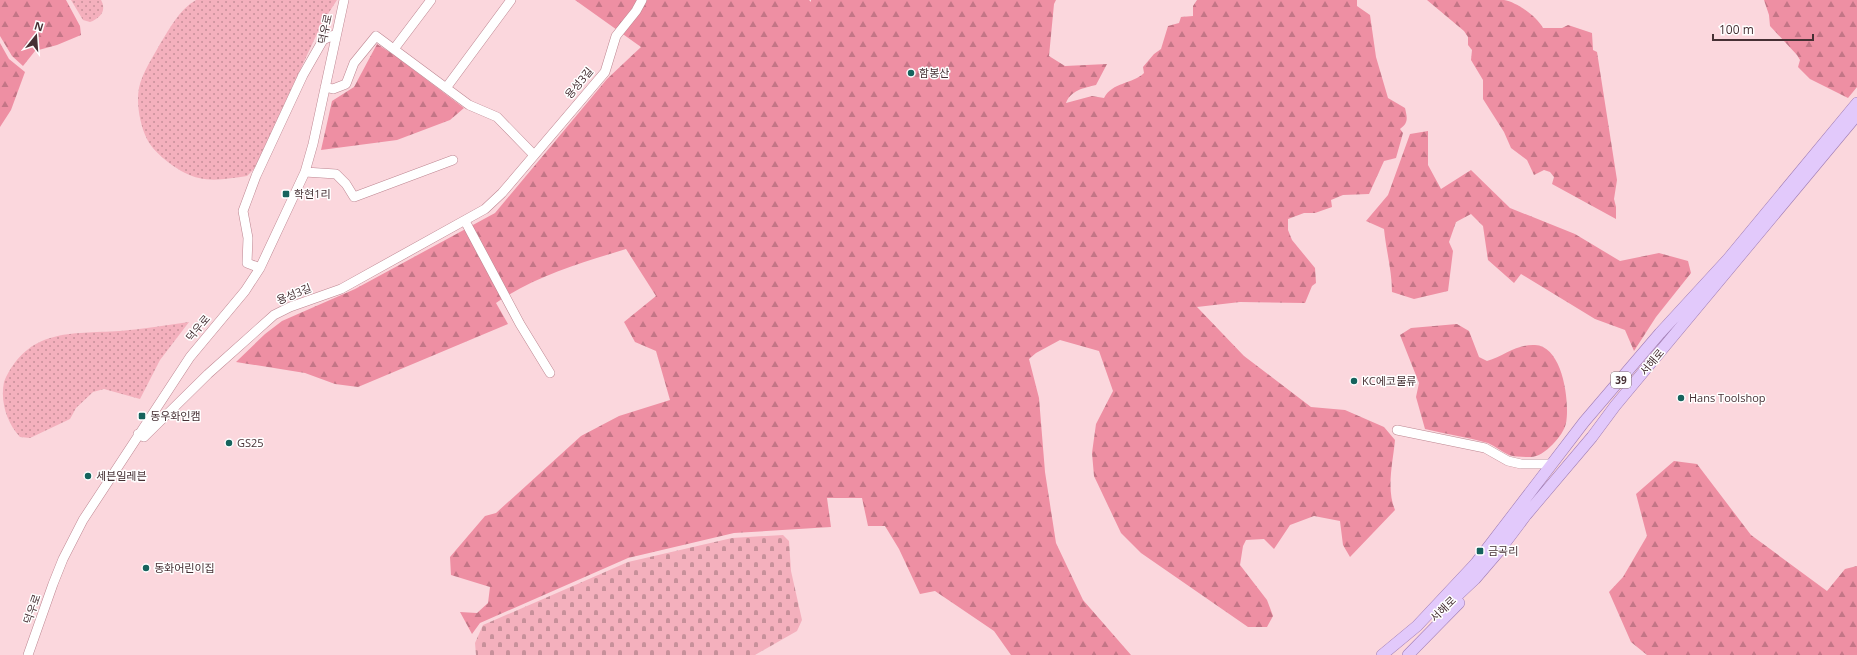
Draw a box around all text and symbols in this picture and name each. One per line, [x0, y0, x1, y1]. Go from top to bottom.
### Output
street label: 덕우로 [314, 12, 335, 45]
north arrow [16, 16, 56, 56]
scale bar [1713, 16, 1813, 42]
text: N [33, 17, 46, 34]
text: 100 m [1719, 21, 1754, 38]
street label: 용성3길 [561, 64, 596, 102]
place label: 함봉산 [919, 65, 949, 80]
marker: 함봉산 [906, 68, 916, 78]
place label: 학현1리 [294, 186, 331, 201]
marker: 학현1리 [281, 189, 291, 199]
street label: 용성3길 [274, 280, 314, 307]
street label: 덕우로 [182, 311, 213, 344]
street label: 서해로 [1636, 345, 1667, 378]
road number: 39 [1611, 372, 1631, 388]
place label: KC에코물류 [1362, 373, 1416, 388]
marker: KC에코물류 [1349, 376, 1359, 386]
place label: Hans Toolshop [1689, 390, 1766, 405]
marker: Hans Toolshop [1676, 393, 1686, 403]
place label: 동우화인캠 [150, 408, 201, 423]
marker: 동우화인캠 [137, 411, 147, 421]
place label: GS25 [237, 435, 264, 450]
marker: GS25 [224, 438, 234, 448]
place label: 세븐일레븐 [96, 468, 147, 483]
marker: 세븐일레븐 [83, 471, 93, 481]
place label: 금곡리 [1488, 543, 1518, 558]
marker: 금곡리 [1475, 546, 1485, 556]
place label: 동화어린이집 [154, 560, 215, 575]
marker: 동화어린이집 [141, 563, 151, 573]
street label: 덕우로 [19, 592, 44, 626]
street label: 서해로 [1427, 593, 1459, 625]

